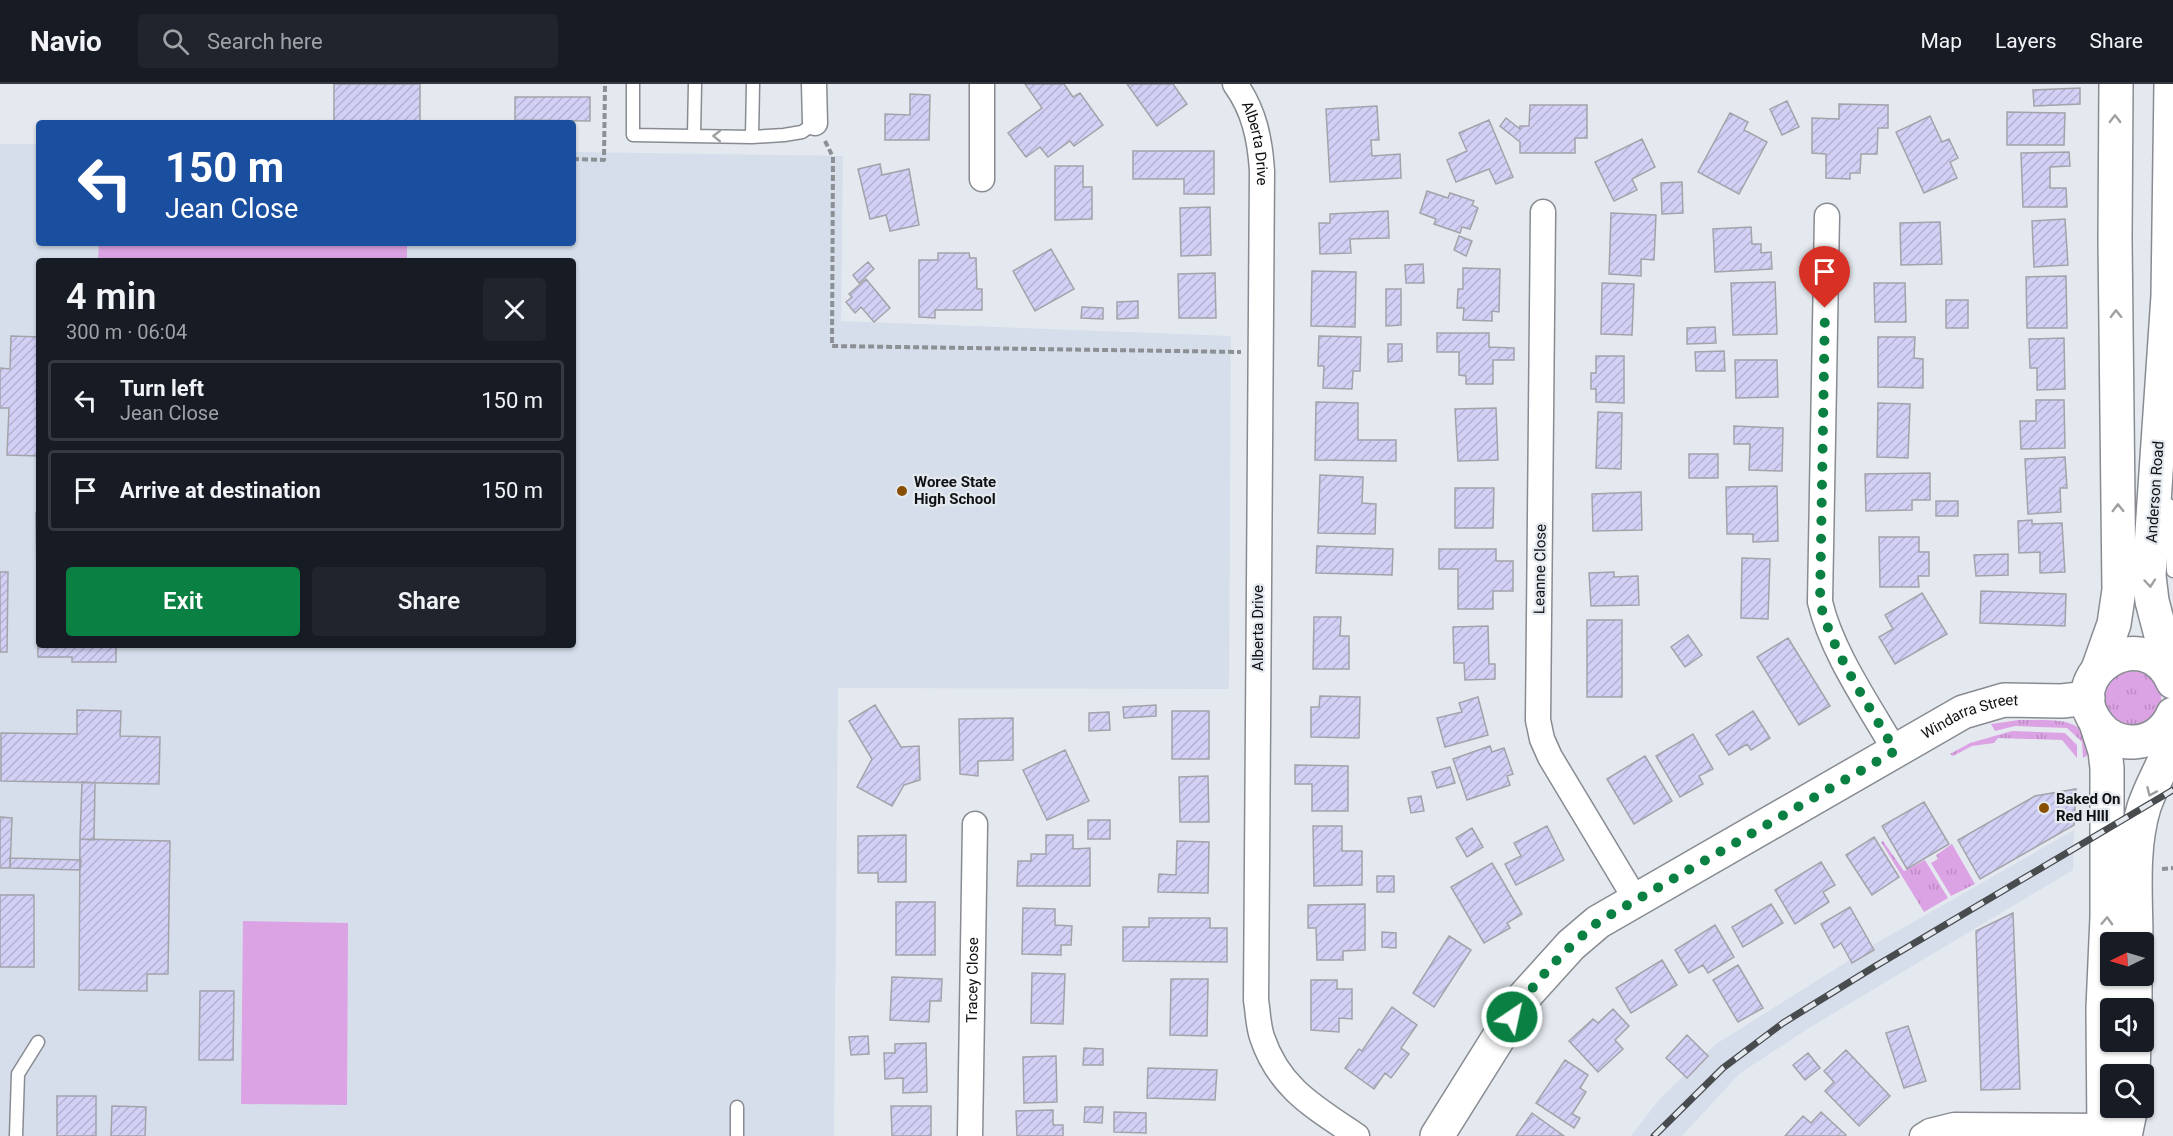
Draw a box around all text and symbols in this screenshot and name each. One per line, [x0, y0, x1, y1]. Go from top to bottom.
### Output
search box [138, 14, 558, 68]
text: Navio [30, 25, 102, 58]
icon: search [159, 25, 192, 58]
text: Search here [207, 29, 323, 54]
text: Map [1920, 29, 1962, 53]
text: Layers [1995, 29, 2056, 53]
text: Share [2089, 29, 2143, 53]
street label: Alberta Drive [1238, 98, 1271, 186]
one-way arrow [2109, 114, 2121, 123]
one-way arrow [713, 130, 722, 143]
text: 150 m [165, 143, 284, 192]
icon: left [66, 144, 144, 222]
text: Jean Close [165, 193, 298, 225]
pin [1799, 246, 1850, 308]
icon: arrive [1808, 255, 1841, 288]
text: 4 min [66, 276, 156, 318]
button: close [483, 278, 546, 341]
one-way arrow [2110, 309, 2122, 318]
text: 300 m · 06:04 [66, 320, 187, 344]
text: Turn left [120, 376, 204, 401]
icon: left [69, 384, 102, 417]
text: 150 m [481, 388, 543, 413]
text: Jean Close [120, 401, 219, 425]
street label: Anderson Road [2142, 440, 2168, 544]
place label: Woree State High School [914, 473, 996, 508]
icon: arrive [69, 474, 102, 507]
text: Arrive at destination [120, 478, 321, 503]
text: 150 m [481, 478, 543, 503]
marker: Woree State High School [895, 484, 909, 498]
one-way arrow [2112, 504, 2124, 513]
street label: Leanne Close [1530, 524, 1550, 614]
button: Exit [66, 567, 300, 636]
button: Share [312, 567, 546, 636]
one-way arrow [2143, 578, 2156, 587]
street label: Alberta Drive [1249, 585, 1267, 671]
street label: Windarra Street [1918, 691, 2019, 743]
one-way arrow [2146, 785, 2158, 796]
place label: Baked On Red HIll [2056, 790, 2121, 825]
marker: Baked On Red HIll [2037, 801, 2051, 815]
one-way arrow [2100, 916, 2113, 925]
north arrow [2100, 932, 2154, 986]
map controls [2100, 932, 2154, 1118]
street label: Tracey Close [963, 937, 982, 1023]
position arrow [1480, 985, 1544, 1049]
button: sound [2100, 998, 2154, 1052]
button: search [2100, 1064, 2154, 1118]

